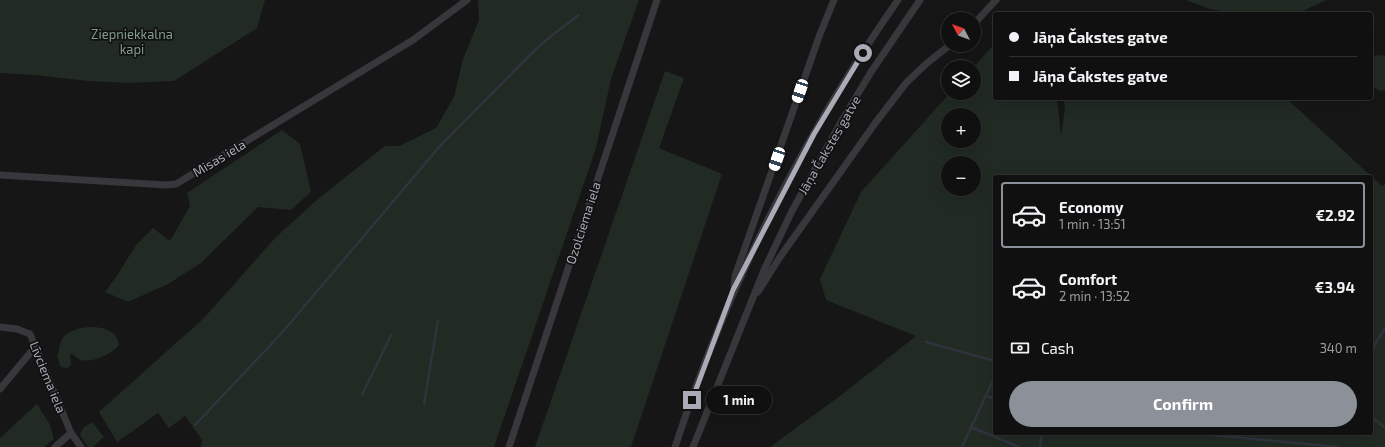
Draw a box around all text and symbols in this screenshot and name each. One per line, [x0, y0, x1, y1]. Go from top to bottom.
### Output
north arrow [941, 12, 981, 52]
map controls [941, 12, 981, 196]
park label: Ziepniekkalna kapi [91, 26, 173, 57]
text: Jāņa Čakstes gatve [1033, 28, 1168, 46]
route start [854, 44, 872, 62]
button: layers [941, 60, 981, 100]
text: Jāņa Čakstes gatve [1033, 67, 1168, 85]
car [790, 78, 810, 104]
street label: Jāņa Čakstes gatve [794, 93, 865, 198]
button: + [941, 108, 981, 148]
street label: Misas iela [190, 136, 248, 180]
car [767, 146, 787, 172]
button: − [941, 156, 981, 196]
street label: Ozolciema iela [562, 180, 604, 266]
icon: car [1011, 197, 1047, 233]
text: Economy [1059, 198, 1124, 216]
text: €2.92 [1315, 206, 1355, 224]
text: 1 min · 13:51 [1059, 216, 1126, 232]
icon: car [1011, 269, 1047, 305]
text: Comfort [1059, 270, 1117, 288]
text: €3.94 [1315, 278, 1355, 296]
text: 2 min · 13:52 [1059, 288, 1130, 304]
icon: cash [1009, 337, 1031, 359]
street label: Līvciema iela [26, 339, 70, 415]
text: Cash [1041, 339, 1074, 357]
text: 340 m [1320, 340, 1357, 356]
button: Confirm [1009, 381, 1357, 427]
callout: 1 min [706, 386, 772, 414]
route end [683, 391, 701, 409]
text: 1 min [723, 392, 755, 408]

